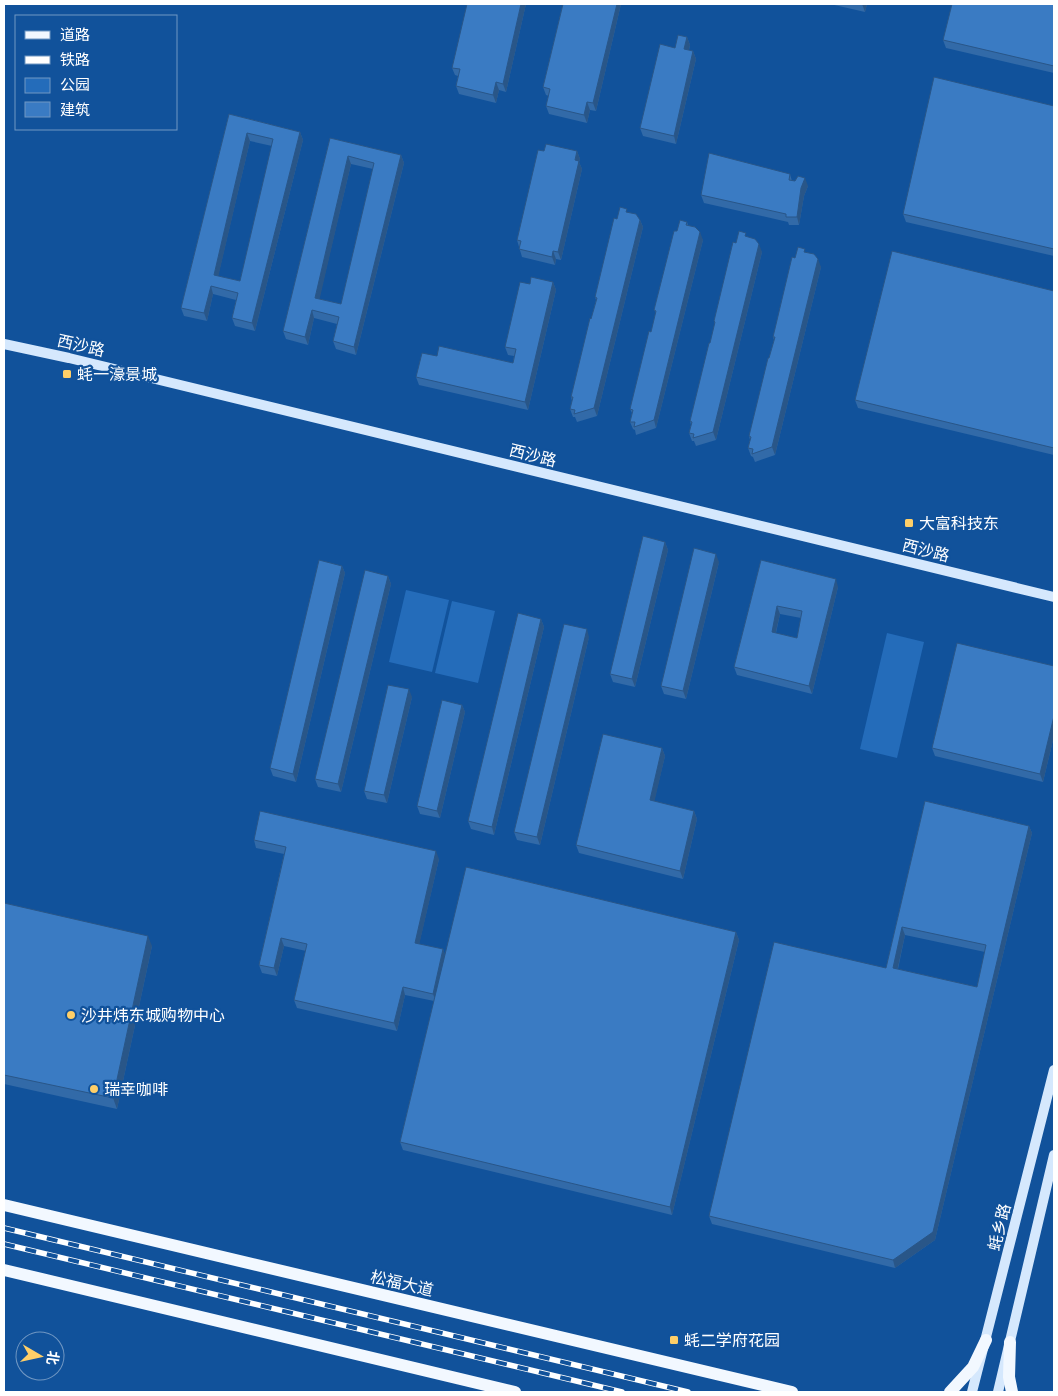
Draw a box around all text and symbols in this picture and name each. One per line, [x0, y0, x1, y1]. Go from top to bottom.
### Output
legend [15, 15, 178, 130]
text: 道路 [60, 25, 90, 44]
text: 铁路 [60, 50, 90, 69]
text: 公园 [60, 75, 90, 94]
text: 建筑 [60, 100, 90, 119]
street label: 西沙路 [55, 331, 106, 360]
place label: 蚝一濠景城 [77, 365, 157, 384]
marker: 蚝一濠景城 [61, 368, 73, 380]
street label: 西沙路 [507, 440, 558, 471]
place label: 大富科技东 [919, 514, 999, 533]
marker: 大富科技东 [903, 517, 915, 529]
street label: 西沙路 [900, 535, 951, 566]
place label: 沙井炜东城购物中心 [81, 1006, 225, 1025]
marker: 沙井炜东城购物中心 [65, 1009, 77, 1021]
place label: 瑞幸咖啡 [104, 1080, 168, 1099]
marker: 瑞幸咖啡 [88, 1083, 100, 1095]
street label: 蚝乡路 [984, 1202, 1015, 1253]
street label: 松福大道 [369, 1267, 435, 1300]
north arrow [15, 1331, 65, 1381]
place label: 蚝二学府花园 [684, 1331, 780, 1350]
marker: 蚝二学府花园 [668, 1334, 680, 1346]
text: 北 [43, 1350, 63, 1366]

